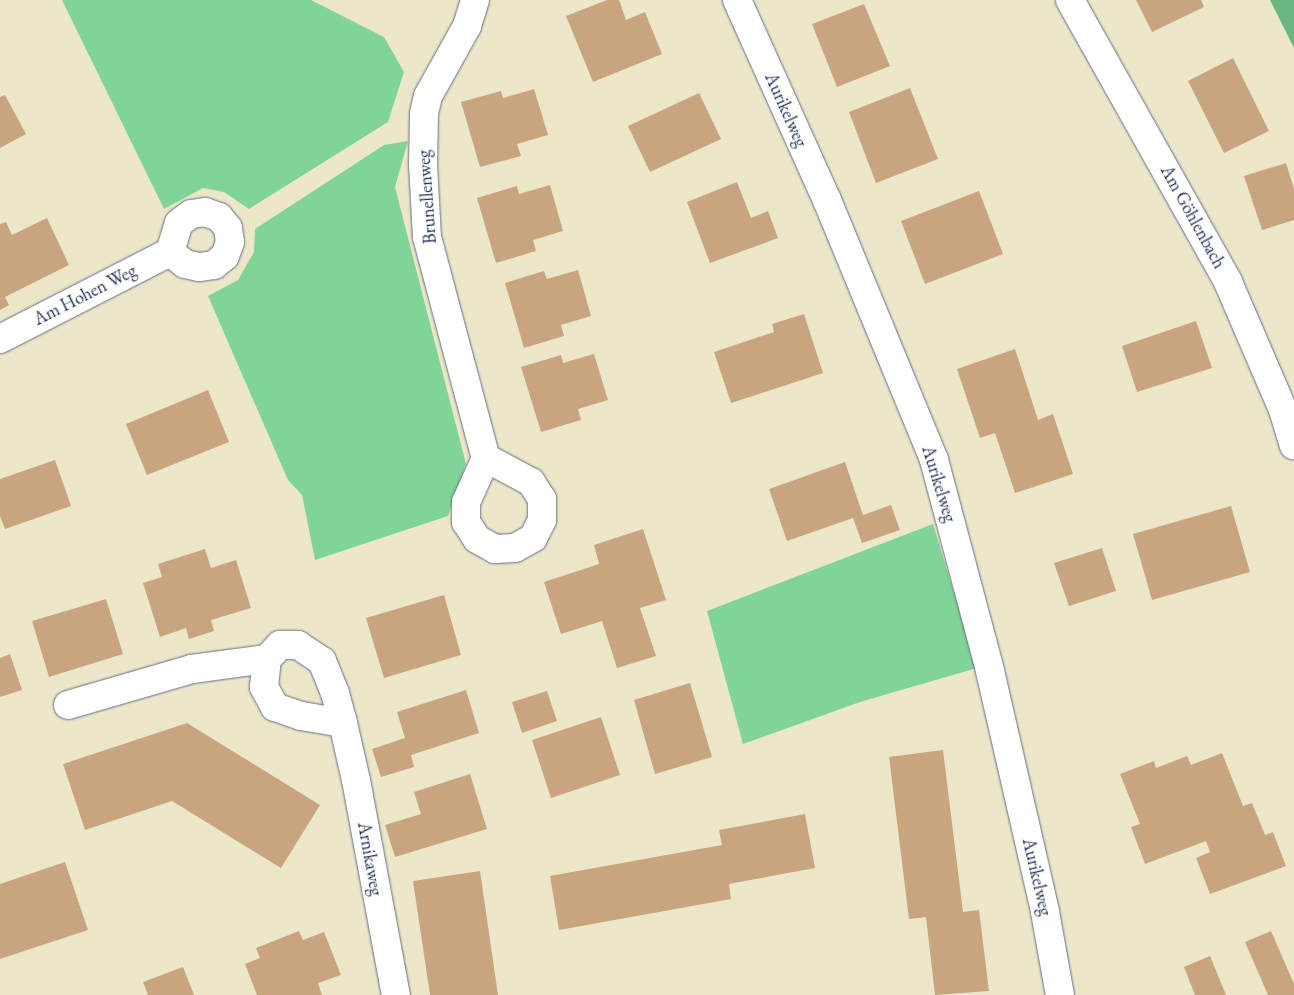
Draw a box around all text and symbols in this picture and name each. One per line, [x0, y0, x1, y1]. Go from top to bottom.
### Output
street label: Aurikelweg [760, 70, 812, 150]
street label: Brunellenweg [413, 149, 441, 245]
street label: Am Göhlenbach [1156, 162, 1230, 272]
street label: Am Hohen Weg [30, 260, 140, 330]
street label: Aurikelweg [917, 443, 961, 525]
street label: Arnikaweg [353, 821, 387, 897]
street label: Aurikelweg [1018, 836, 1056, 918]

